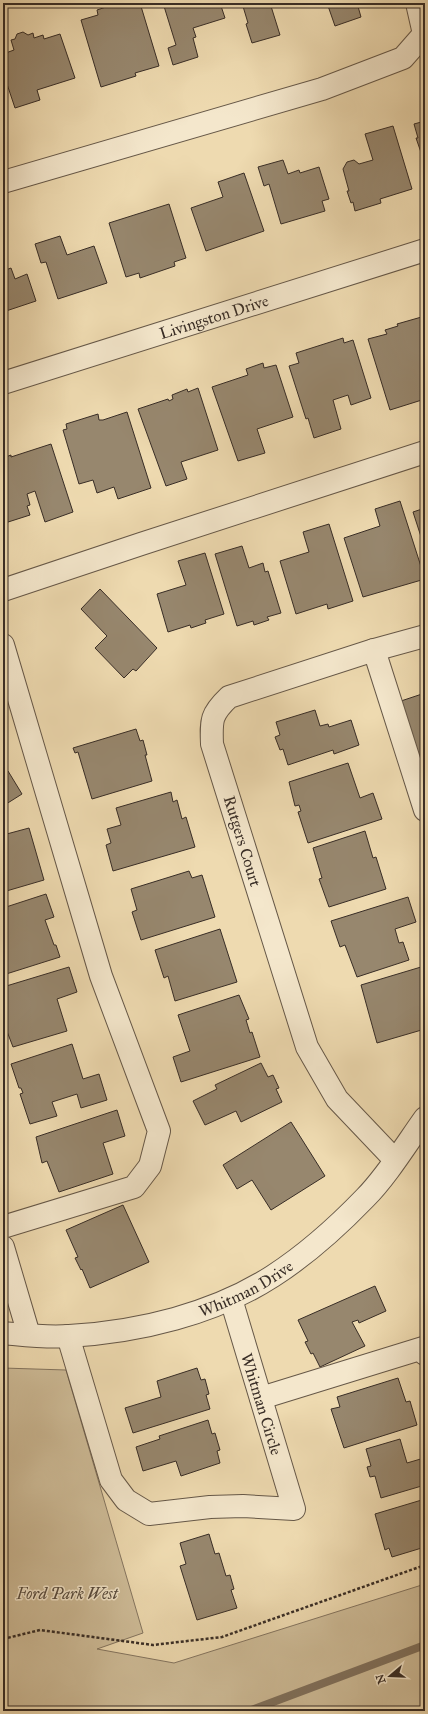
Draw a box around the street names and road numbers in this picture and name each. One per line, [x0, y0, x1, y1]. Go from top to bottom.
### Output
street label: Livingston Drive [157, 291, 271, 343]
street label: Rutgers Court [219, 793, 265, 889]
street label: Whitman Drive [196, 1256, 297, 1321]
street label: Whitman Circle [237, 1351, 286, 1458]

